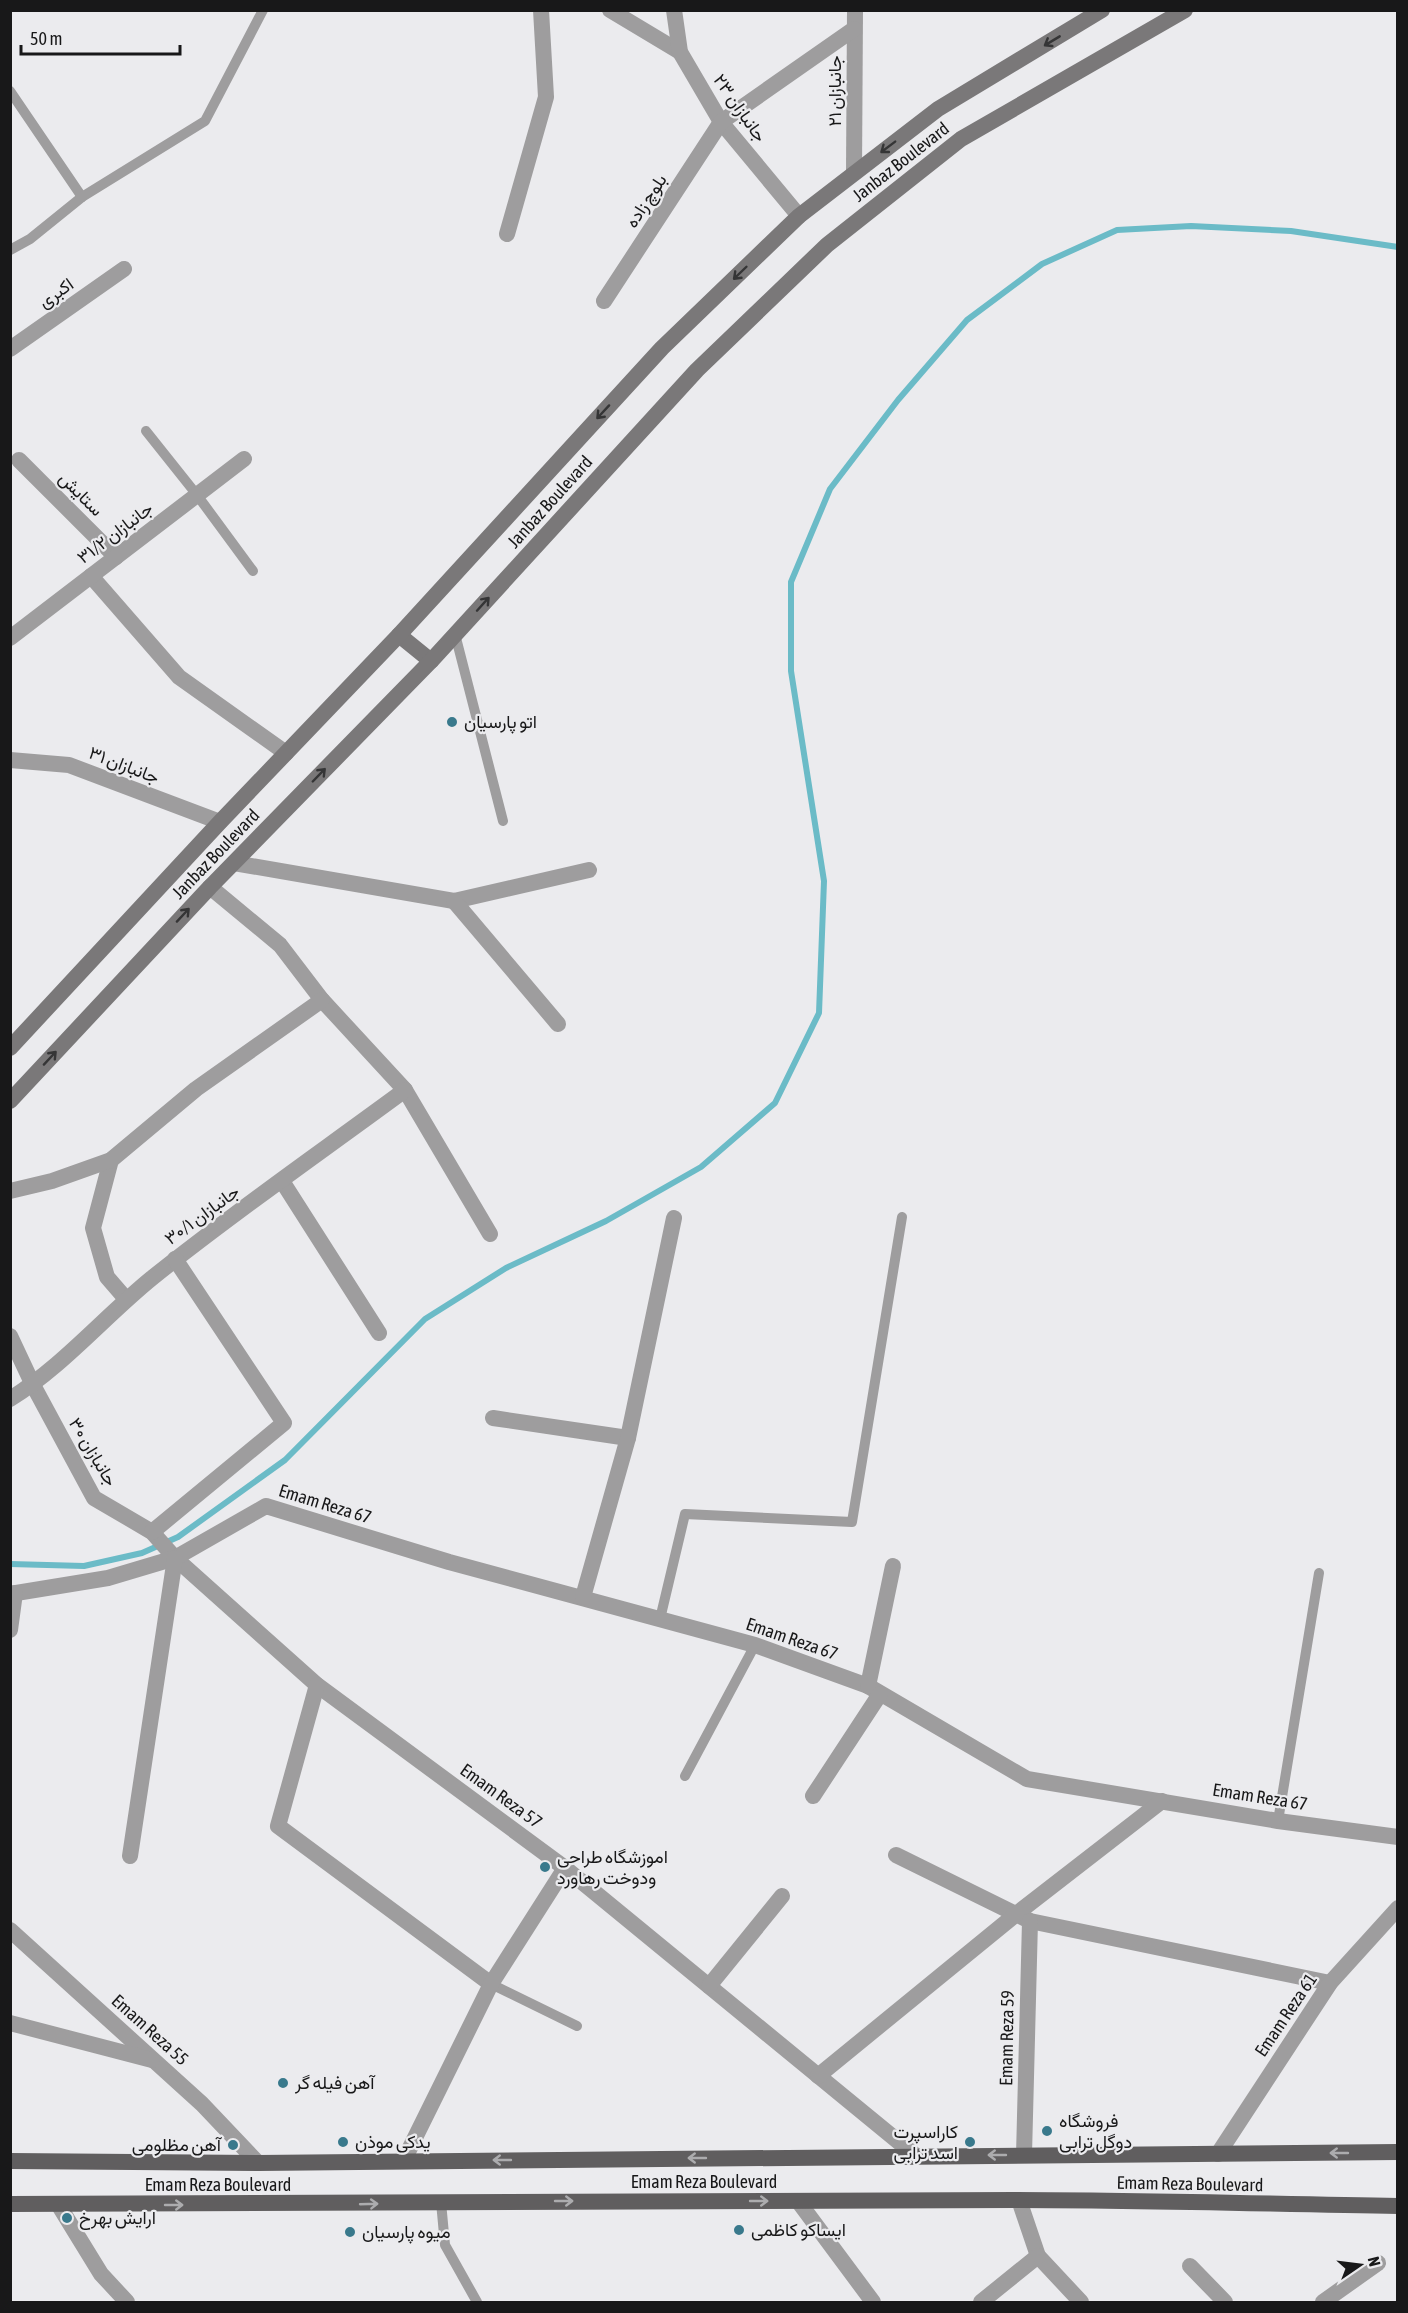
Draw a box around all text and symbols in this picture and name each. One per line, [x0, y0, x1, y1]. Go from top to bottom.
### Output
scale bar [21, 18, 180, 56]
text: 50 m [30, 28, 62, 49]
one-way arrow [1044, 35, 1061, 47]
street label: جانبازان ۲۱ [824, 55, 846, 127]
street label: جانبازان ۲۳ [709, 70, 771, 146]
street label: Janbaz Boulevard [848, 117, 953, 206]
one-way arrow [881, 140, 897, 153]
street label: بلوچ زاده [621, 170, 672, 233]
one-way arrow [733, 266, 748, 280]
street label: اکبری [34, 273, 78, 313]
one-way arrow [597, 404, 611, 419]
street label: Janbaz Boulevard [503, 451, 596, 552]
street label: ستایش [54, 467, 108, 521]
street label: جانبازان ۳۱/۲ [73, 497, 157, 569]
one-way arrow [476, 597, 490, 612]
place label: اتو پارسیان [464, 711, 537, 734]
marker: اتو پارسیان [445, 715, 459, 729]
street label: جانبازان ۳۱ [86, 742, 162, 788]
one-way arrow [312, 768, 326, 783]
street label: Janbaz Boulevard [168, 804, 264, 903]
one-way arrow [176, 908, 191, 923]
one-way arrow [43, 1051, 57, 1066]
street label: جانبازان ۳۰/۱ [160, 1180, 244, 1250]
street label: جانبازان ۳۰ [64, 1414, 122, 1490]
street label: Emam Reza 67 [276, 1479, 374, 1528]
street label: Emam Reza 67 [743, 1613, 841, 1664]
street label: Emam Reza 57 [456, 1759, 546, 1832]
street label: Emam Reza 67 [1211, 1779, 1309, 1814]
place label: اموزشگاه طراحی ودوخت رهاورد [557, 1846, 668, 1889]
marker: اموزشگاه طراحی ودوخت رهاورد [538, 1860, 552, 1874]
street label: Emam Reza 61 [1250, 1969, 1321, 2060]
street label: Emam Reza 55 [108, 1990, 193, 2069]
street label: Emam Reza 59 [995, 1990, 1018, 2086]
place label: آهن فیله گر [294, 2072, 376, 2094]
marker: آهن فیله گر [276, 2076, 290, 2090]
place label: فروشگاه دوگل ترابی [1059, 2110, 1132, 2153]
place label: کاراسپرت اسد ترابی [894, 2121, 958, 2164]
marker: فروشگاه دوگل ترابی [1040, 2124, 1054, 2138]
place label: یدکی موذن [355, 2131, 431, 2153]
place label: آهن مظلومی [132, 2134, 223, 2156]
marker: یدکی موذن [336, 2135, 350, 2149]
marker: کاراسپرت اسد ترابی [963, 2135, 977, 2149]
marker: آهن مظلومی [226, 2138, 240, 2152]
one-way arrow [1330, 2147, 1350, 2159]
one-way arrow [988, 2150, 1008, 2161]
one-way arrow [688, 2152, 708, 2164]
one-way arrow [493, 2154, 513, 2165]
street label: Emam Reza Boulevard [631, 2171, 777, 2192]
street label: Emam Reza Boulevard [1117, 2172, 1264, 2195]
street label: Emam Reza Boulevard [145, 2174, 291, 2195]
one-way arrow [553, 2195, 573, 2207]
one-way arrow [748, 2195, 768, 2207]
one-way arrow [358, 2198, 378, 2209]
one-way arrow [163, 2199, 183, 2211]
place label: ارایش بهرخ [79, 2207, 156, 2230]
marker: ارایش بهرخ [60, 2211, 74, 2225]
place label: ایساکو کاظمی [751, 2219, 846, 2241]
place label: میوه پارسیان [362, 2221, 451, 2244]
marker: ایساکو کاظمی [732, 2223, 746, 2237]
marker: میوه پارسیان [343, 2225, 357, 2239]
north arrow [1330, 2235, 1390, 2295]
text: N [1365, 2255, 1384, 2268]

